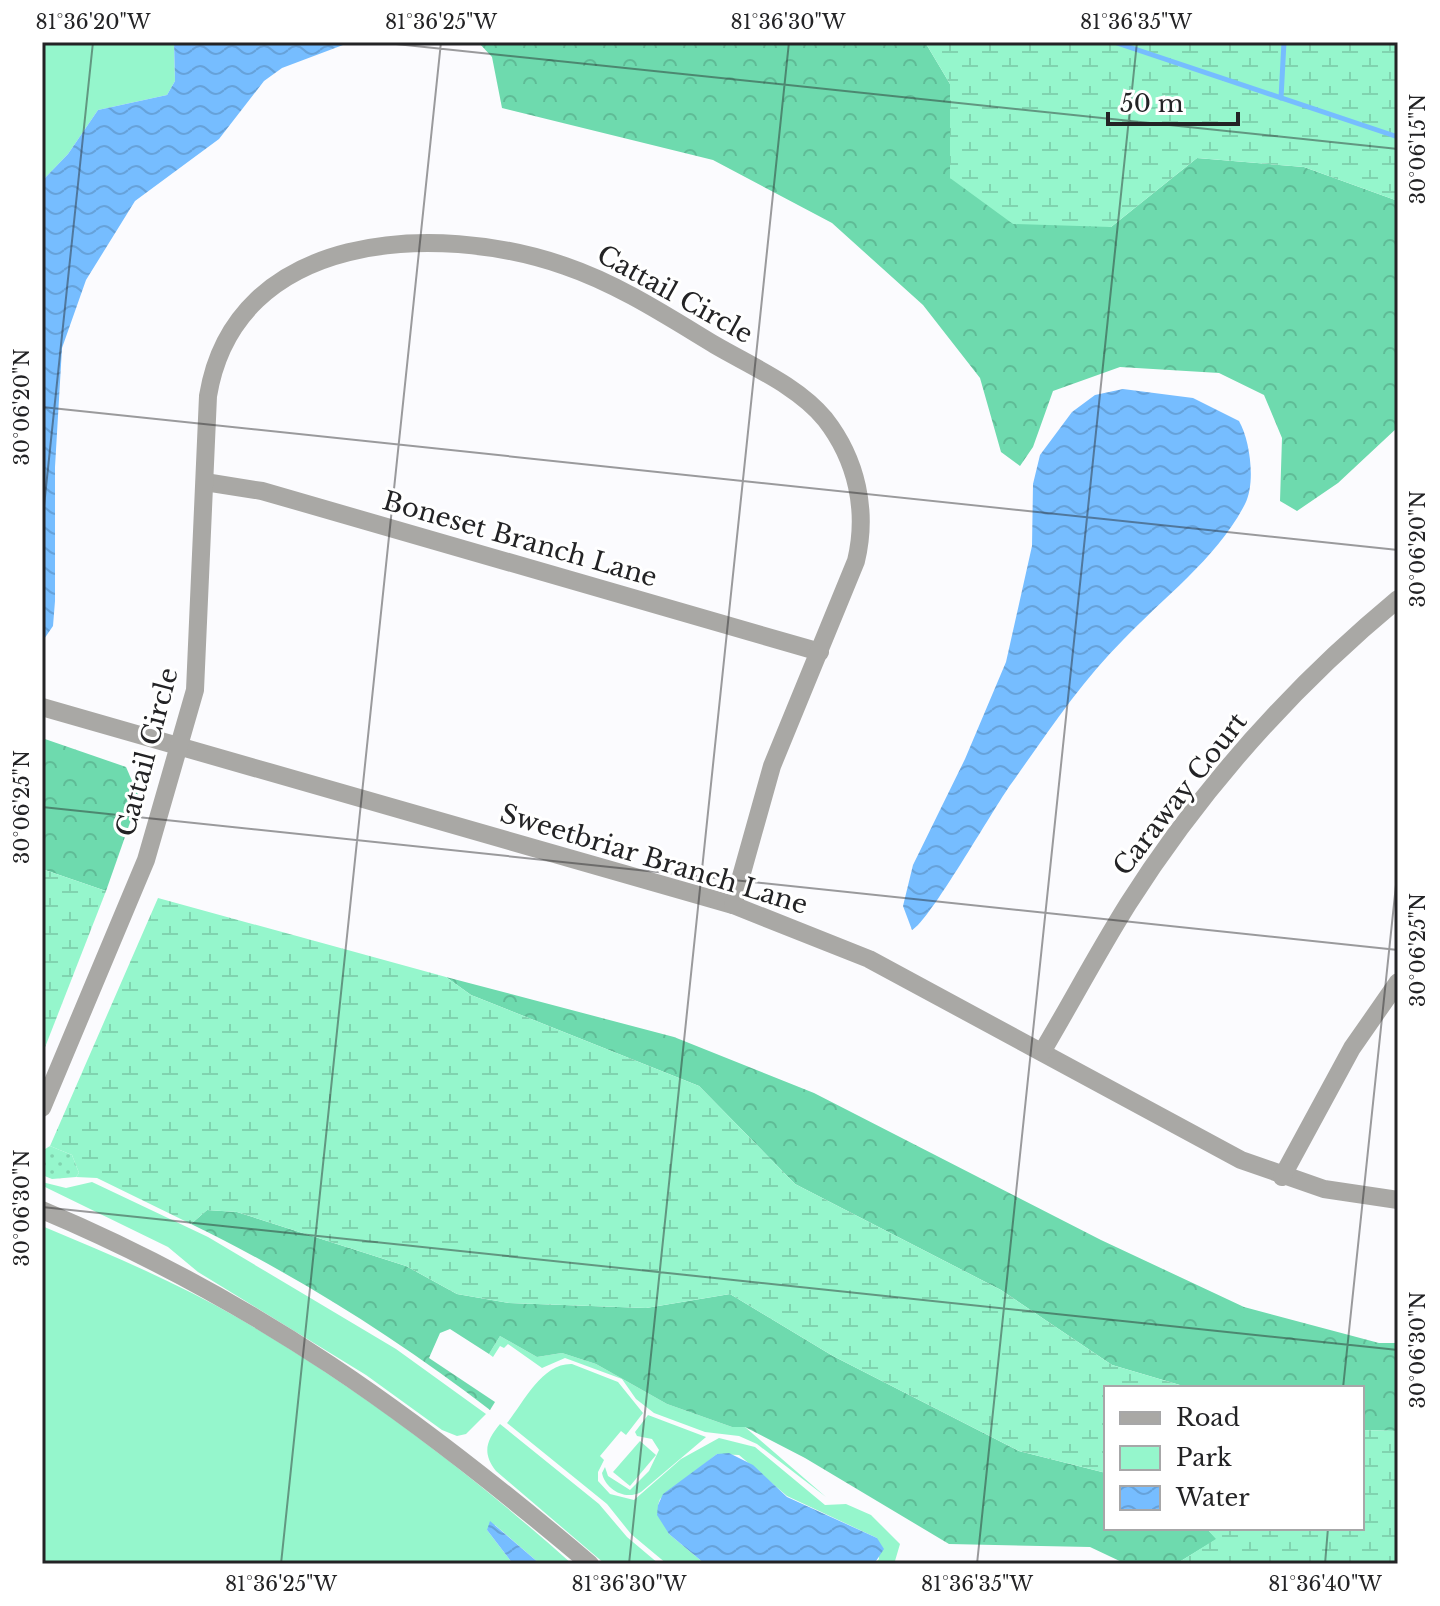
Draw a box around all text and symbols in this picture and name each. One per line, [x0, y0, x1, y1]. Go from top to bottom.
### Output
text: 81°36'20"W [36, 10, 151, 34]
text: 81°36'25"W [385, 10, 497, 34]
text: 81°36'30"W [731, 10, 846, 34]
text: 81°36'35"W [1080, 10, 1192, 34]
scale bar [1108, 76, 1238, 126]
text: 50 m [1120, 89, 1184, 118]
text: 30°06'15"N [1406, 94, 1430, 204]
street label: Cattail Circle [591, 238, 759, 350]
text: 30°06'20"N [10, 349, 34, 465]
street label: Boneset Branch Lane [379, 485, 661, 593]
text: 30°06'20"N [1406, 491, 1430, 607]
street label: Cattail Circle [109, 664, 185, 840]
street label: Caraway Court [1106, 706, 1254, 882]
text: 30°06'25"N [10, 750, 34, 864]
street label: Sweetbriar Branch Lane [497, 797, 811, 921]
text: 30°06'25"N [1406, 893, 1430, 1007]
text: 30°06'30"N [10, 1150, 34, 1266]
text: 30°06'30"N [1406, 1292, 1430, 1408]
legend [1104, 1386, 1364, 1530]
text: Road [1176, 1403, 1240, 1432]
text: Park [1176, 1443, 1232, 1472]
text: Water [1175, 1483, 1250, 1512]
text: 81°36'25"W [225, 1572, 337, 1596]
text: 81°36'30"W [572, 1572, 687, 1596]
text: 81°36'35"W [921, 1572, 1033, 1596]
text: 81°36'40"W [1268, 1572, 1382, 1596]

